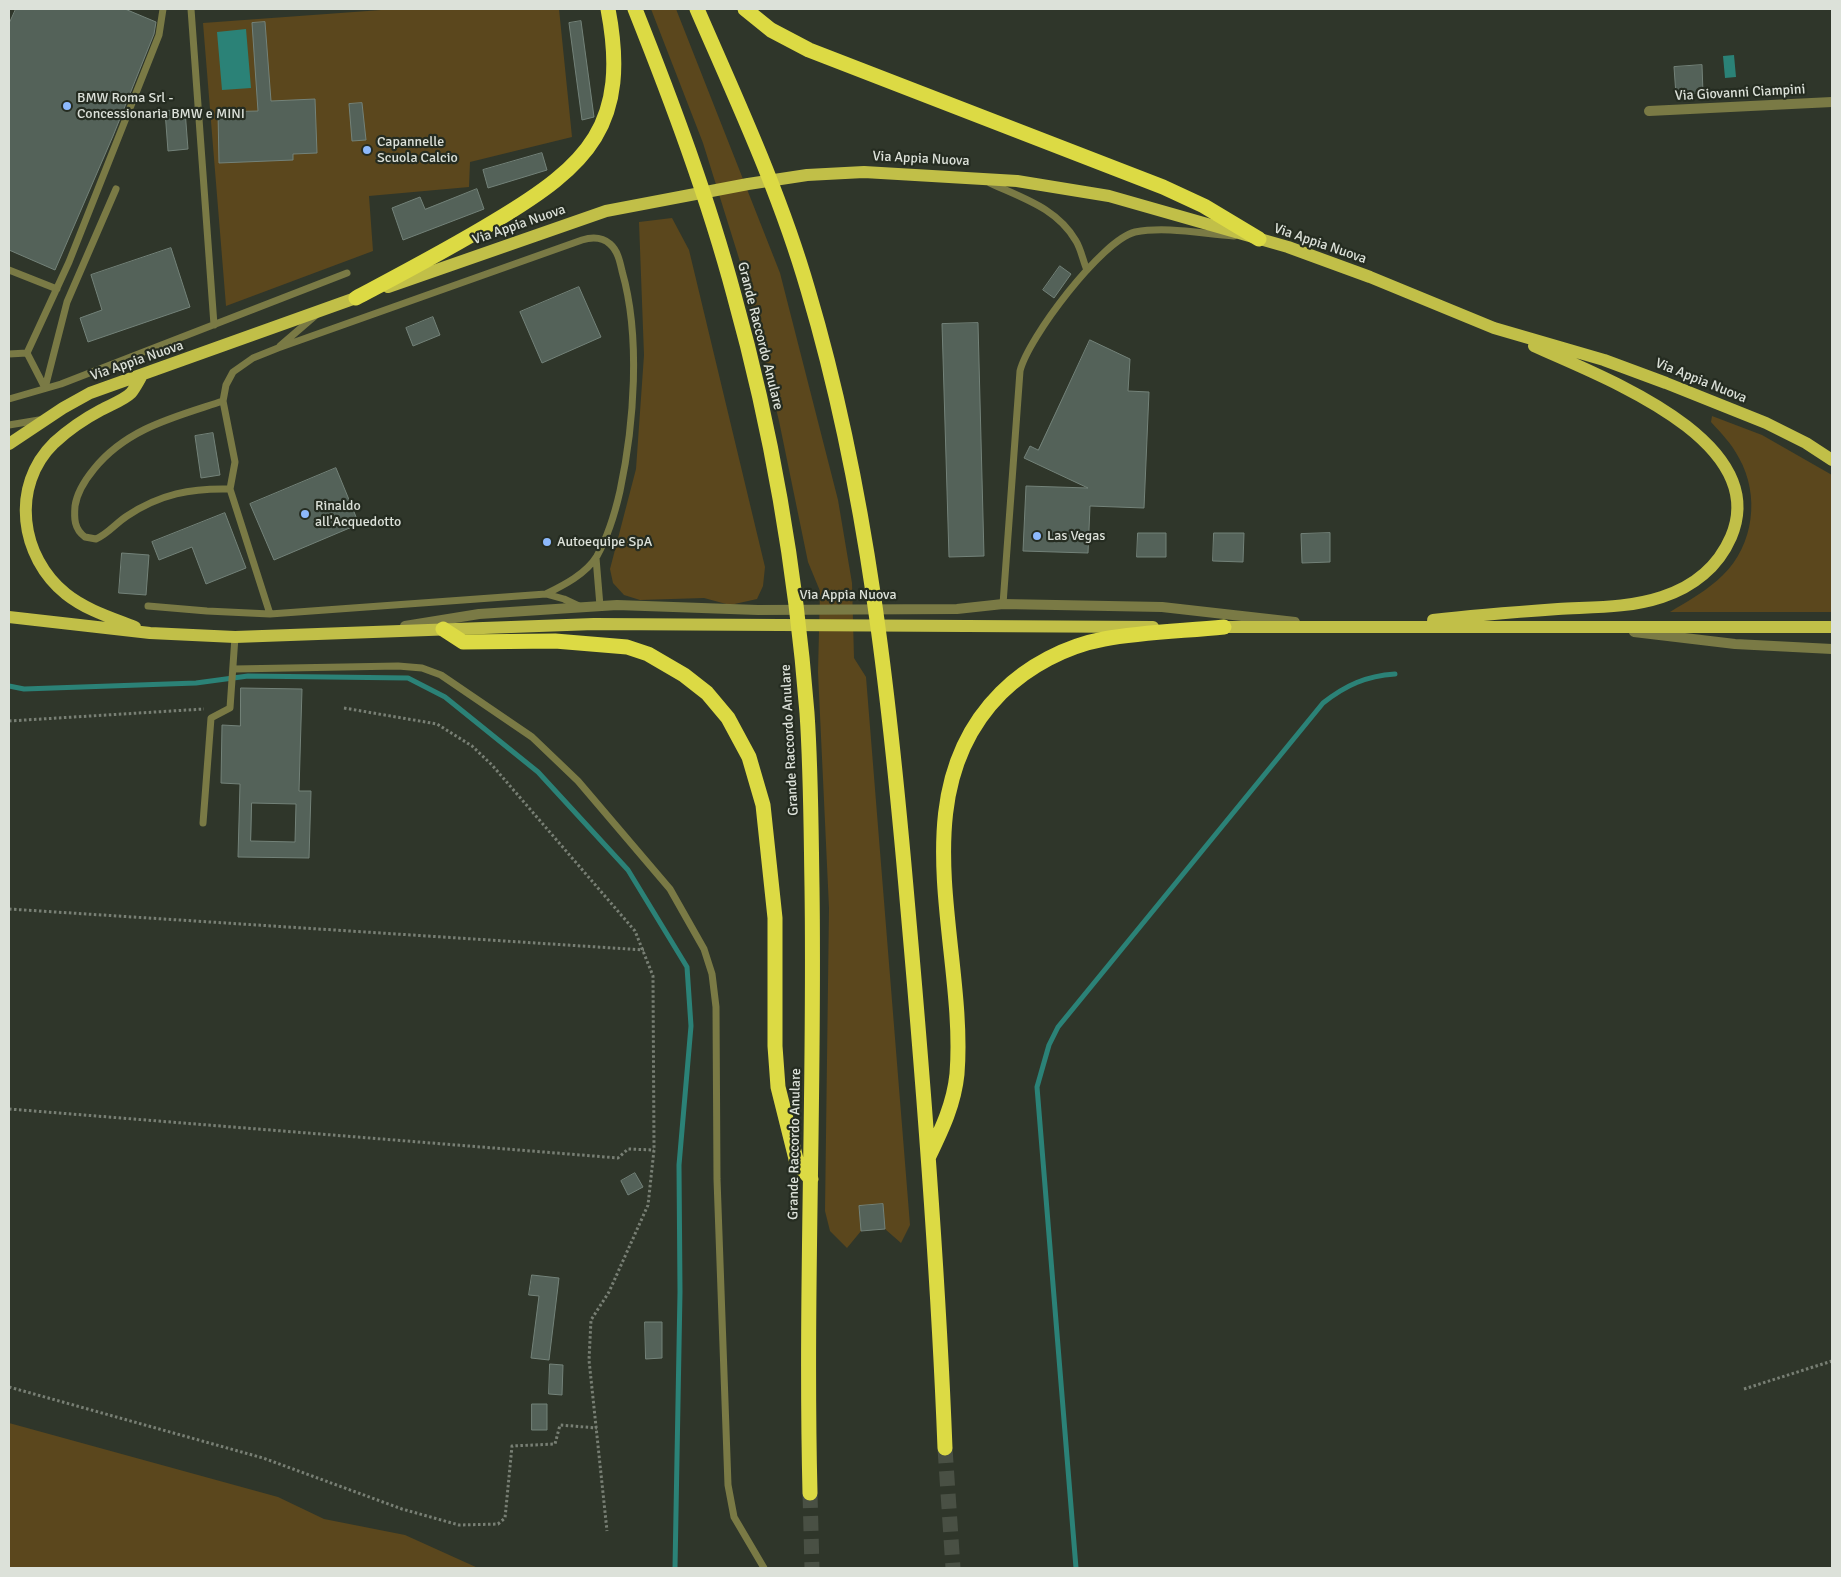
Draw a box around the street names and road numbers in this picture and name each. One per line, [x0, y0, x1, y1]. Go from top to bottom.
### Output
street label: Via Giovanni Ciampini [1674, 81, 1806, 105]
street label: Via Appia Nuova [872, 148, 970, 170]
street label: Via Appia Nuova [470, 201, 568, 249]
street label: Via Appia Nuova [1271, 220, 1369, 268]
street label: Grande Raccordo Anulare [733, 260, 787, 412]
street label: Via Appia Nuova [88, 337, 186, 385]
street label: Via Appia Nuova [1653, 355, 1749, 407]
street label: Via Appia Nuova [799, 587, 897, 603]
street label: Grande Raccordo Anulare [778, 664, 802, 816]
street label: Grande Raccordo Anulare [785, 1068, 805, 1220]

